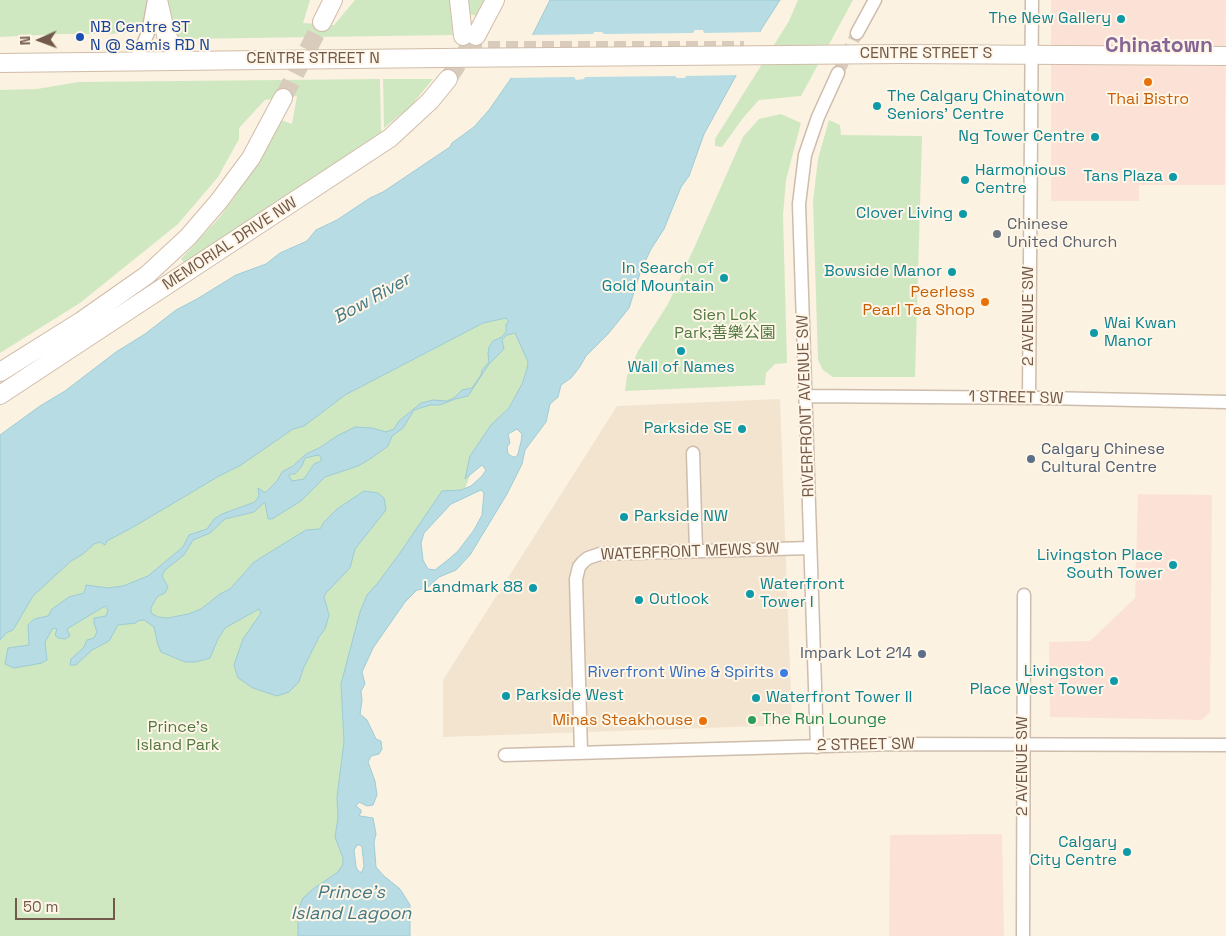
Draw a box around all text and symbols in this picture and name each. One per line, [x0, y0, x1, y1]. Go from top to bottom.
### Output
place label: The New Gallery [988, 9, 1111, 29]
marker: The New Gallery [1115, 13, 1127, 25]
north arrow [15, 15, 65, 65]
place label: NB Centre ST N @ Samis RD N [90, 18, 210, 56]
marker: NB Centre ST N @ Samis RD N [74, 31, 86, 43]
district label: Chinatown [1105, 33, 1213, 59]
text: N [16, 36, 34, 46]
street label: CENTRE STREET S [860, 44, 992, 64]
street label: CENTRE STREET N [246, 49, 380, 69]
marker: Thai Bistro [1142, 76, 1154, 88]
place label: The Calgary Chinatown Seniors' Centre [887, 87, 1065, 125]
place label: Thai Bistro [1107, 90, 1189, 110]
marker: The Calgary Chinatown Seniors' Centre [871, 100, 883, 112]
place label: Ng Tower Centre [958, 127, 1085, 147]
marker: Ng Tower Centre [1089, 131, 1101, 143]
place label: Harmonious Centre [975, 161, 1066, 199]
place label: Tans Plaza [1083, 167, 1163, 187]
marker: Tans Plaza [1167, 171, 1179, 183]
marker: Harmonious Centre [959, 174, 971, 186]
street label: MEMORIAL DRIVE NW [159, 193, 301, 295]
place label: Clover Living [856, 204, 953, 224]
marker: Clover Living [957, 208, 969, 220]
place label: Chinese United Church [1007, 215, 1117, 253]
marker: Chinese United Church [991, 228, 1003, 240]
place label: In Search of Gold Mountain [602, 259, 714, 297]
place label: Bowside Manor [824, 262, 942, 282]
marker: Bowside Manor [946, 266, 958, 278]
street label: 2 AVENUE SW [1019, 266, 1039, 366]
water label: Bow River [330, 269, 414, 329]
marker: In Search of Gold Mountain [718, 272, 730, 284]
place label: Peerless Pearl Tea Shop [863, 283, 975, 321]
marker: Peerless Pearl Tea Shop [979, 296, 991, 308]
park label: Sien Lok Park;善樂公園 [674, 306, 776, 344]
street label: RIVERFRONT AVENUE SW [793, 314, 819, 498]
place label: Wai Kwan Manor [1104, 314, 1176, 352]
marker: Wai Kwan Manor [1088, 327, 1100, 339]
marker: Wall of Names [675, 345, 687, 357]
place label: Wall of Names [627, 358, 735, 378]
street label: 1 STREET SW [968, 388, 1064, 408]
place label: Parkside SE [644, 419, 732, 439]
marker: Parkside SE [736, 423, 748, 435]
place label: Calgary Chinese Cultural Centre [1041, 440, 1165, 478]
marker: Calgary Chinese Cultural Centre [1025, 453, 1037, 465]
place label: Parkside NW [634, 507, 728, 527]
marker: Parkside NW [618, 511, 630, 523]
street label: WATERFRONT MEWS SW [600, 539, 780, 565]
place label: Livingston Place South Tower [1037, 546, 1163, 584]
marker: Livingston Place South Tower [1167, 559, 1179, 571]
place label: Waterfront Tower I [760, 575, 845, 613]
place label: Landmark 88 [423, 578, 523, 598]
marker: Landmark 88 [527, 582, 539, 594]
marker: Waterfront Tower I [744, 588, 756, 600]
place label: Outlook [649, 590, 709, 610]
marker: Outlook [633, 594, 645, 606]
place label: Impark Lot 214 [800, 644, 912, 664]
marker: Impark Lot 214 [916, 648, 928, 660]
place label: Livingston Place West Tower [970, 662, 1104, 700]
place label: Riverfront Wine & Spirits [588, 663, 774, 683]
marker: Riverfront Wine & Spirits [778, 667, 790, 679]
marker: Livingston Place West Tower [1108, 675, 1120, 687]
place label: Parkside West [516, 686, 624, 706]
place label: Waterfront Tower II [766, 688, 912, 708]
marker: Parkside West [500, 690, 512, 702]
marker: Waterfront Tower II [750, 692, 762, 704]
place label: The Run Lounge [762, 710, 887, 730]
place label: Minas Steakhouse [552, 711, 693, 731]
marker: The Run Lounge [746, 714, 758, 726]
marker: Minas Steakhouse [697, 715, 709, 727]
street label: 2 AVENUE SW [1013, 716, 1033, 816]
park label: Prince's Island Park [137, 718, 219, 756]
street label: 2 STREET SW [817, 735, 915, 755]
place label: Calgary City Centre [1030, 833, 1117, 871]
marker: Calgary City Centre [1121, 846, 1133, 858]
water label: Prince's Island Lagoon [291, 882, 411, 924]
scale bar [18, 888, 118, 920]
text: 50 m [23, 897, 58, 916]

